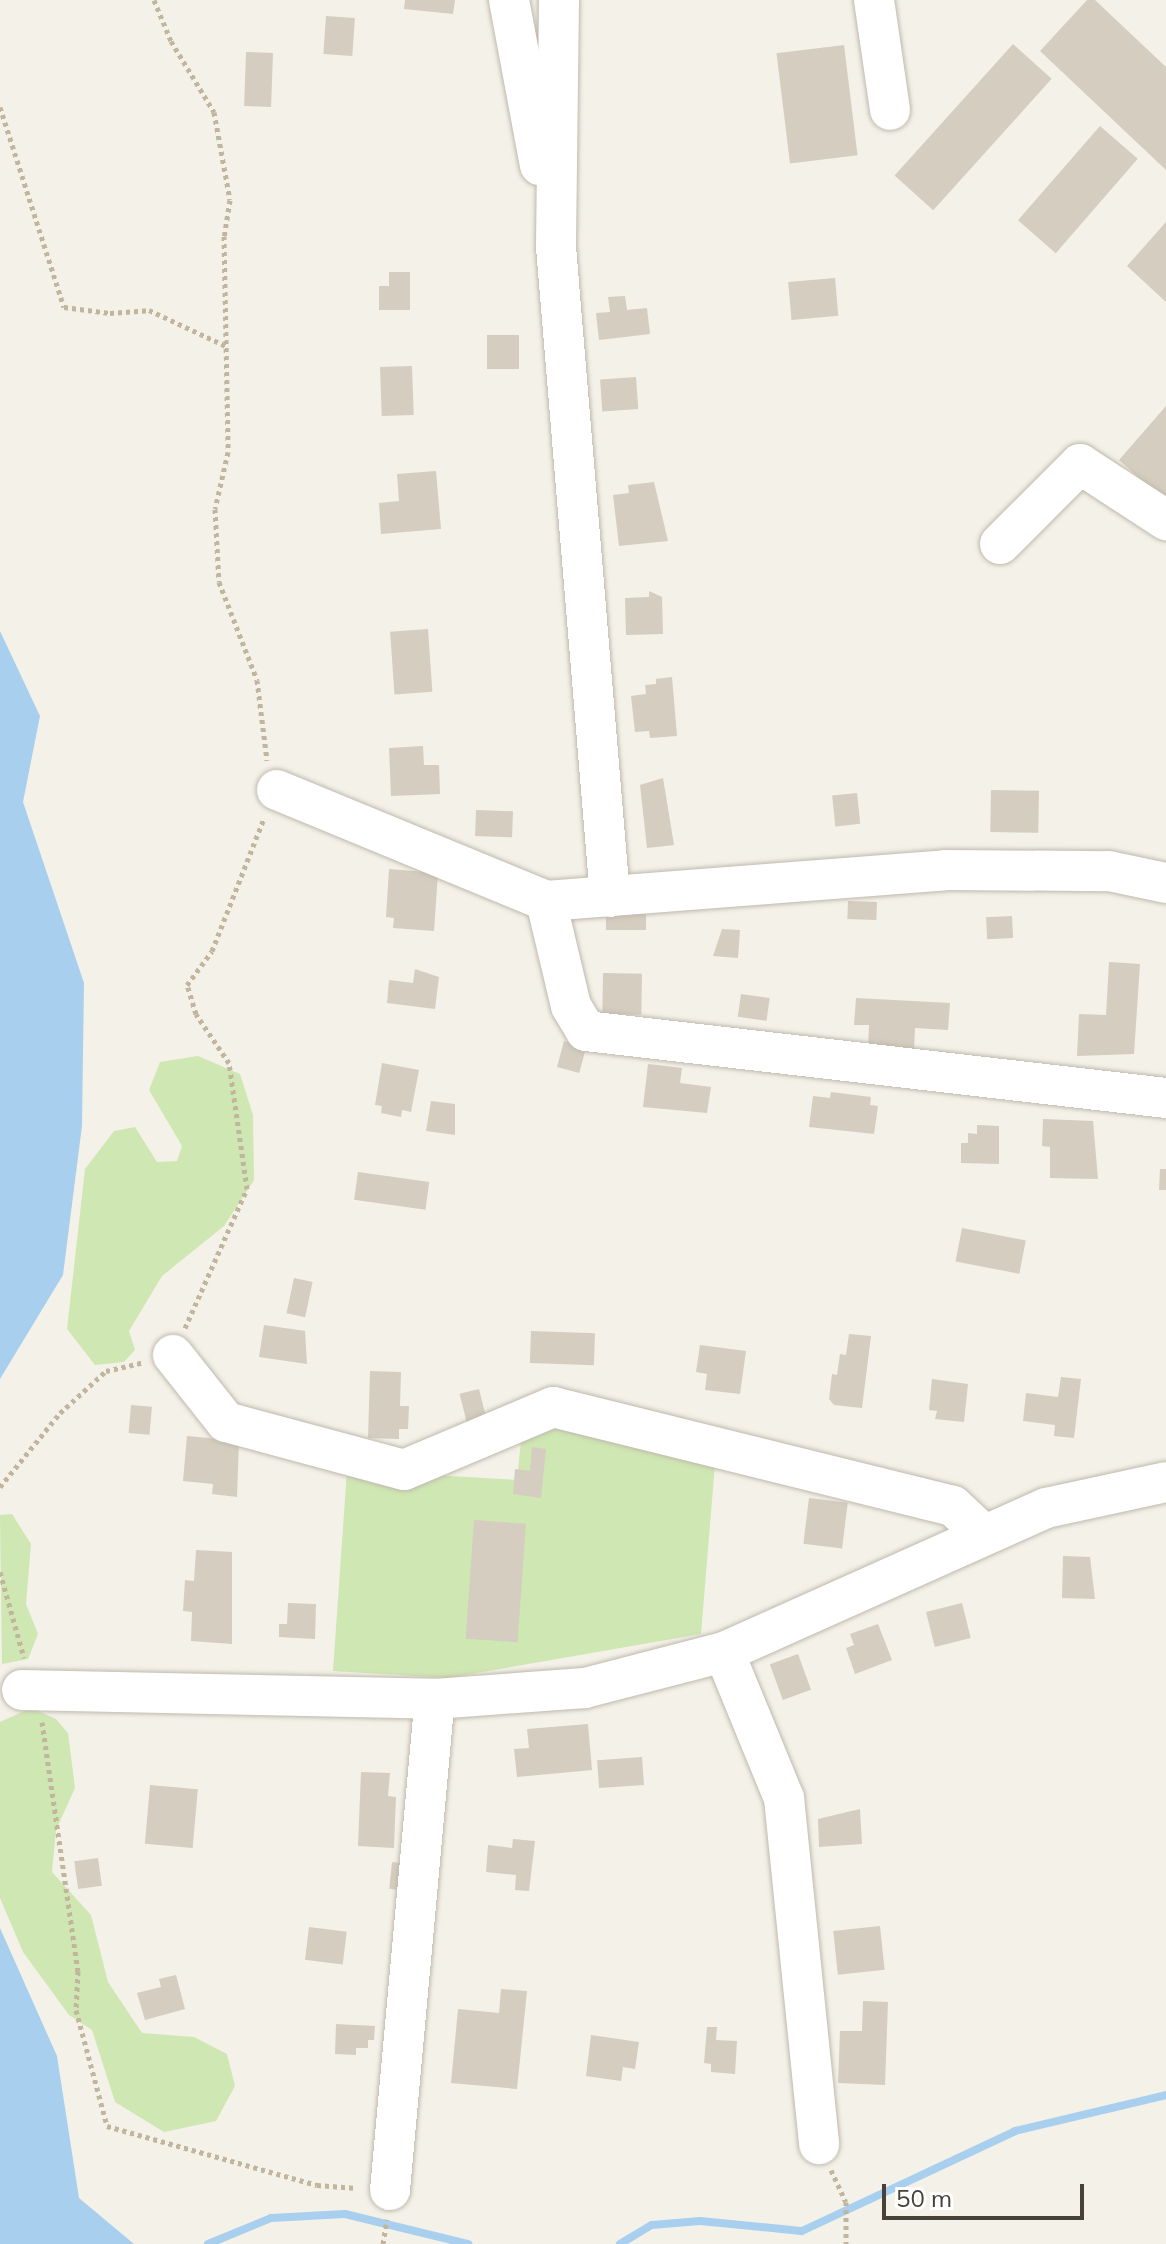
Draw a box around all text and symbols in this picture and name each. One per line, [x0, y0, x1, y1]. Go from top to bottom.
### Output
scale bar [886, 2168, 1088, 2218]
text: 50 m [896, 2183, 952, 2213]

